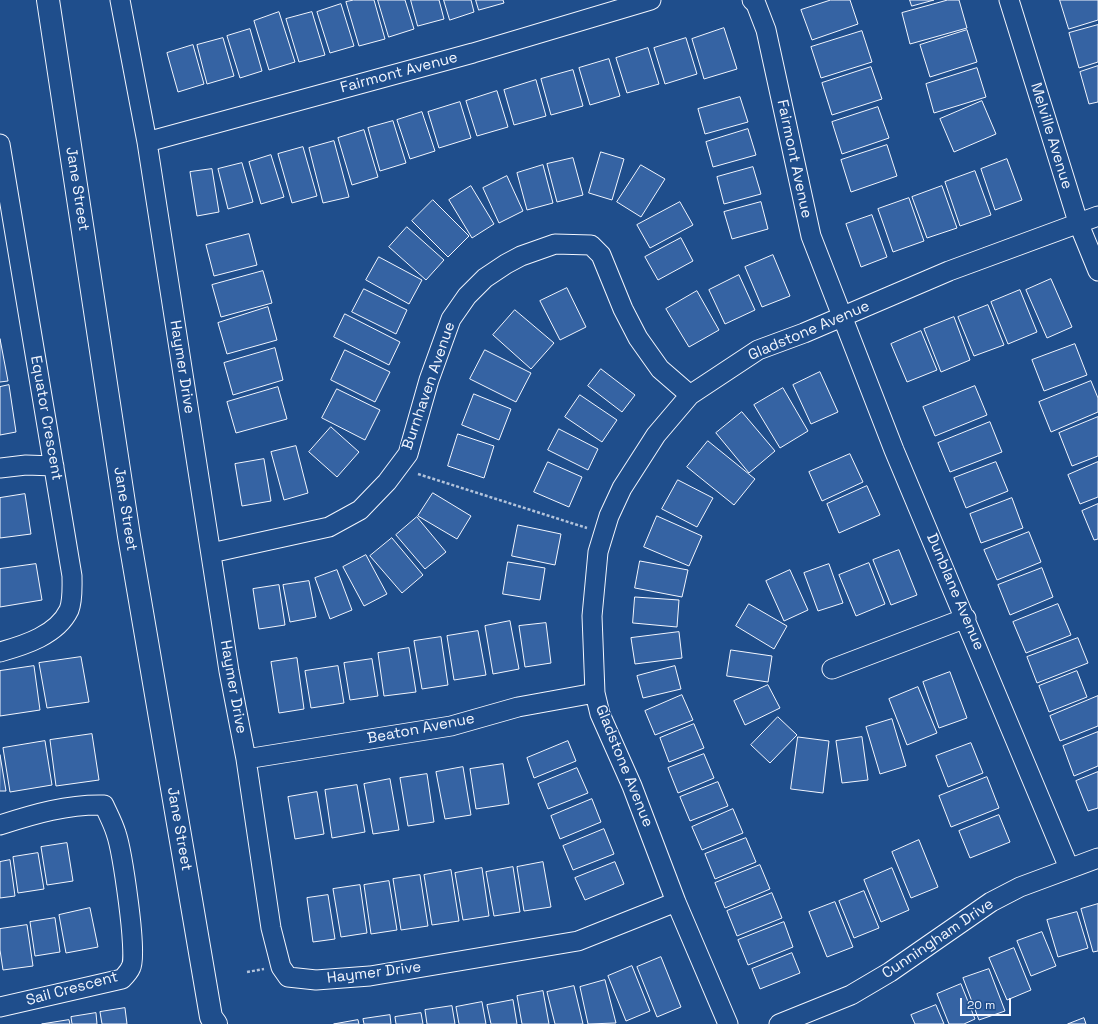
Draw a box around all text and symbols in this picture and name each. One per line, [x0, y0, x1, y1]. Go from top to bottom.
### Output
street label: Fairmont Avenue [338, 49, 460, 97]
street label: Melville Avenue [1026, 81, 1076, 191]
street label: Fairmont Avenue [773, 98, 815, 220]
street label: Jane Street [61, 146, 93, 232]
street label: Gladstone Avenue [746, 297, 872, 365]
street label: Haymer Drive [166, 319, 198, 415]
street label: Burnhaven Avenue [399, 320, 459, 452]
street label: Equator Crescent [26, 354, 66, 482]
street label: Jane Street [109, 466, 141, 552]
street label: Dunblane Avenue [922, 531, 988, 653]
street label: Haymer Drive [216, 639, 250, 735]
street label: Gladstone Avenue [591, 702, 657, 830]
street label: Beaton Avenue [366, 710, 476, 748]
street label: Jane Street [163, 786, 195, 872]
street label: Cunningham Drive [879, 895, 997, 983]
street label: Haymer Drive [326, 958, 422, 988]
street label: Sail Crescent [24, 968, 120, 1010]
scale bar [962, 990, 1013, 1016]
text: 20 m [967, 997, 995, 1013]

